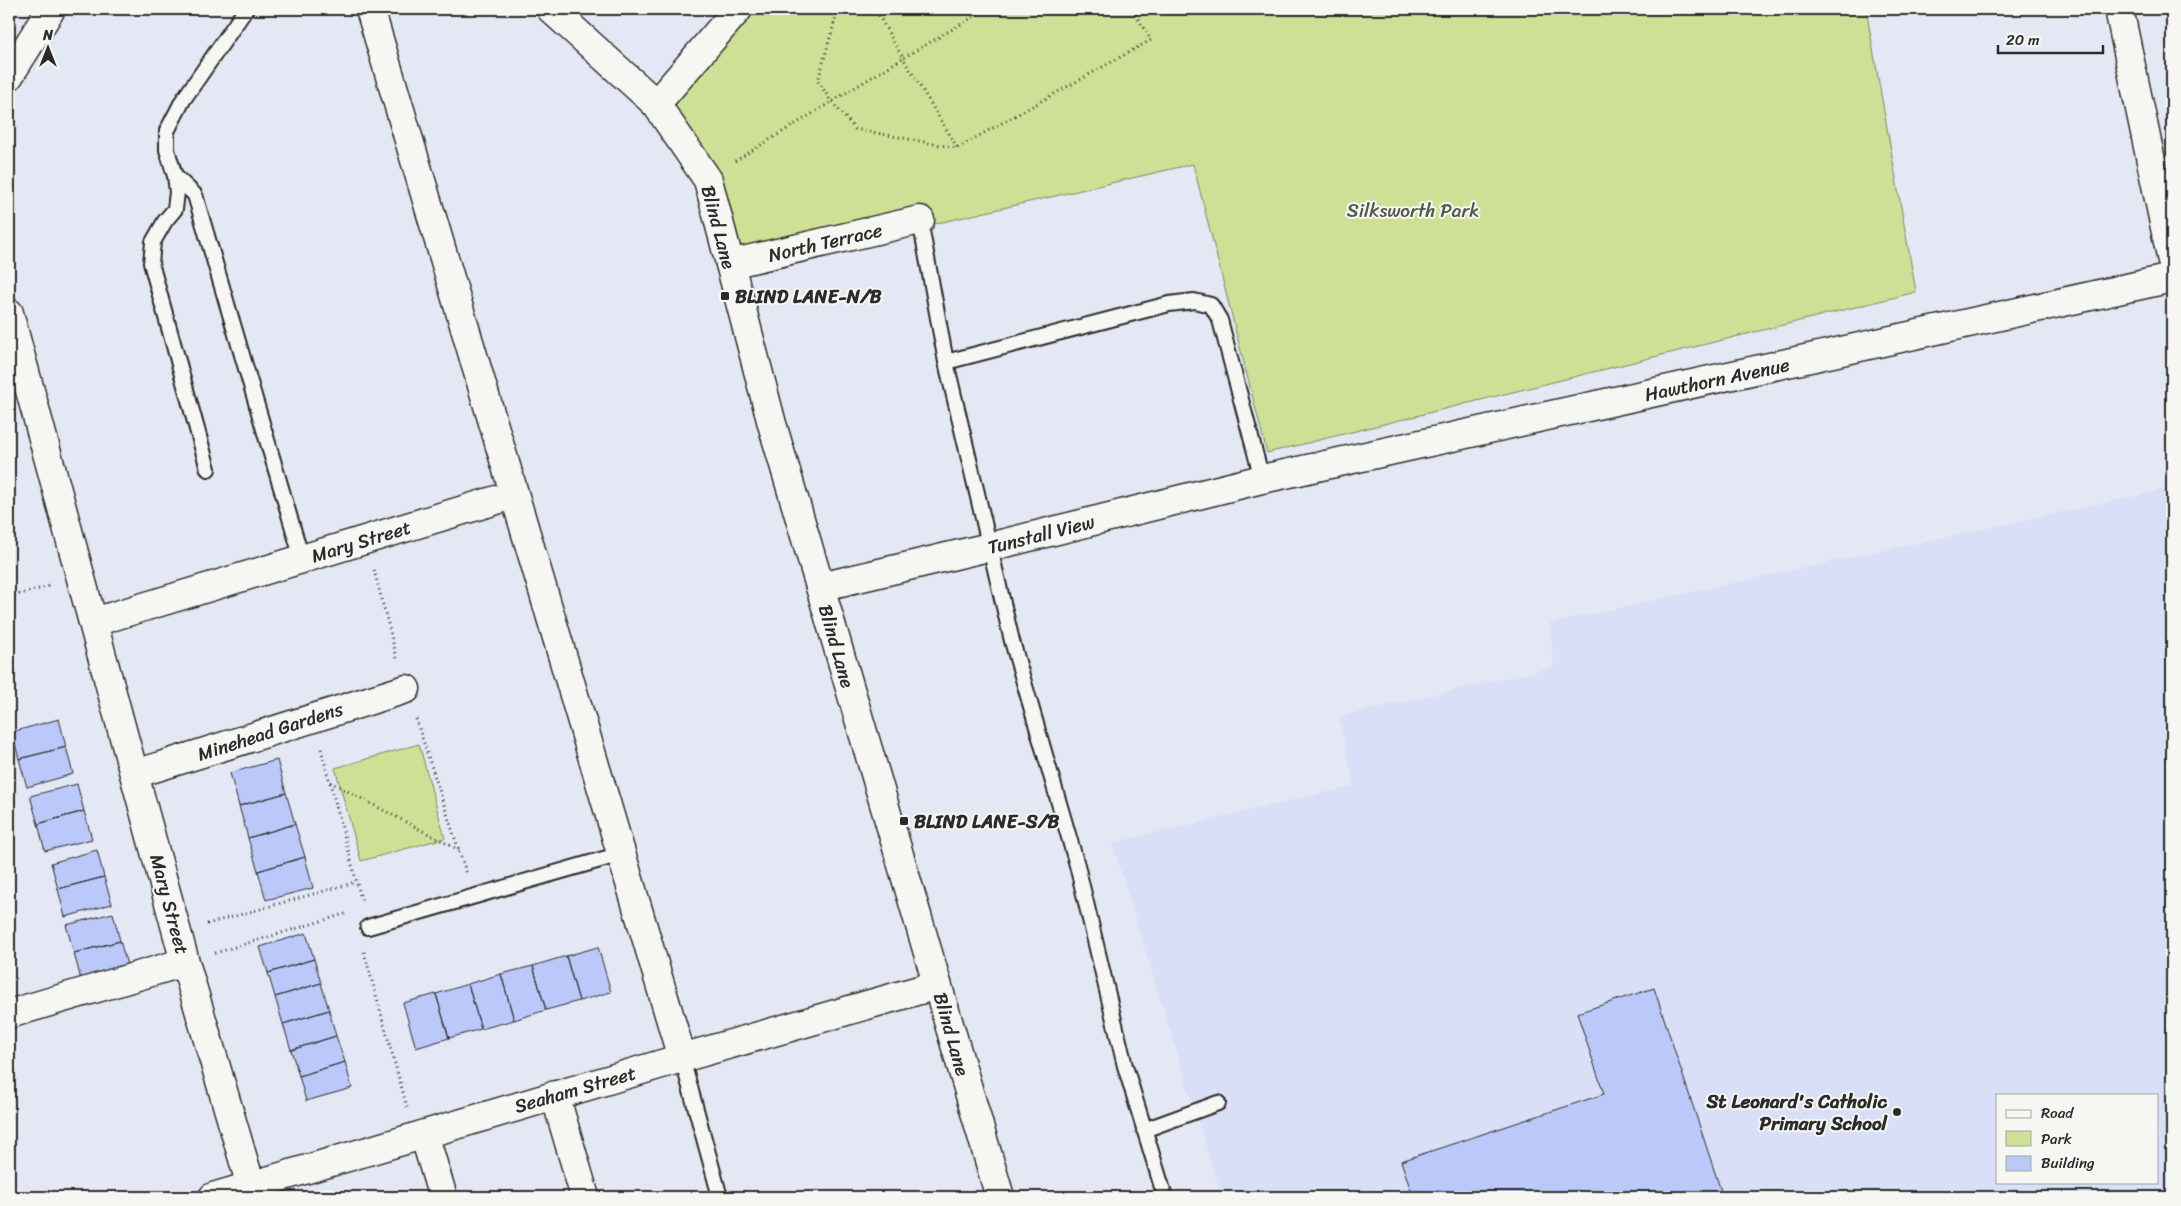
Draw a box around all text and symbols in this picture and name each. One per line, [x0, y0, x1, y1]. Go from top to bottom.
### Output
north arrow [22, 22, 72, 72]
scale bar [1998, 22, 2104, 54]
text: N [42, 23, 53, 48]
text: 20 m [2006, 27, 2040, 53]
street label: Blind Lane [692, 182, 746, 273]
park label: Silksworth Park [1347, 194, 1479, 227]
street label: North Terrace [765, 213, 886, 272]
place label: BLIND LANE-N/B [735, 280, 881, 313]
marker: BLIND LANE-N/B [719, 290, 731, 302]
street label: Hawthorn Avenue [1641, 348, 1793, 411]
street label: Tunstall View [984, 505, 1098, 564]
street label: Mary Street [307, 511, 415, 572]
street label: Blind Lane [809, 600, 864, 692]
street label: Minehead Gardens [193, 692, 348, 771]
place label: BLIND LANE-S/B [914, 805, 1059, 838]
marker: BLIND LANE-S/B [898, 815, 910, 827]
street label: Mary Street [140, 850, 199, 958]
street label: Blind Lane [924, 988, 979, 1080]
street label: Seaham Street [510, 1056, 640, 1123]
place label: St Leonard's Catholic Primary School [1705, 1085, 1889, 1140]
legend [1996, 1094, 2158, 1184]
text: Road [2041, 1100, 2074, 1126]
marker: St Leonard's Catholic Primary School [1891, 1106, 1903, 1118]
text: Park [2041, 1126, 2072, 1152]
text: Building [2041, 1150, 2095, 1176]

